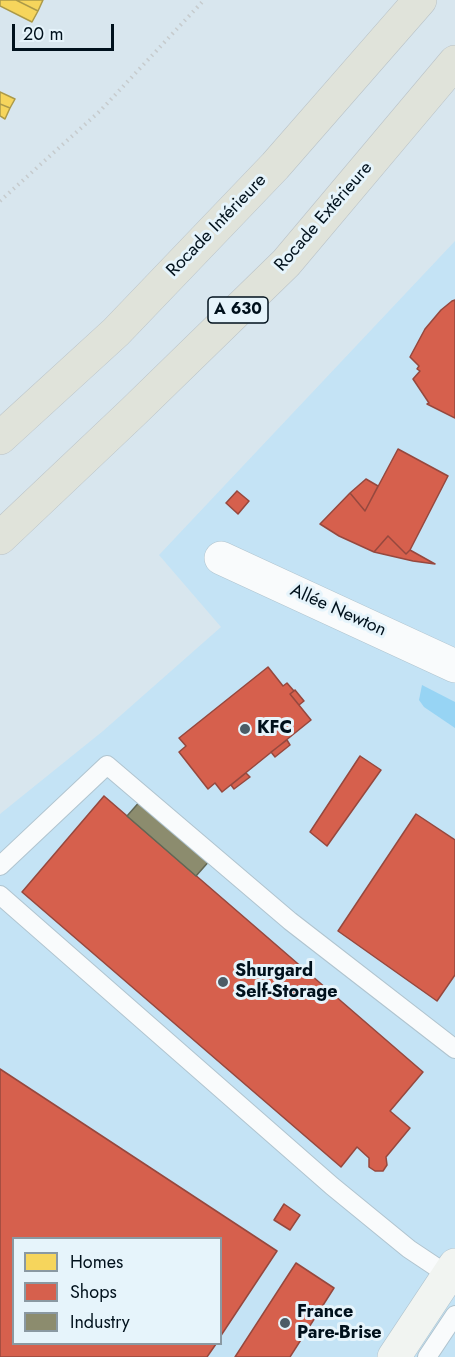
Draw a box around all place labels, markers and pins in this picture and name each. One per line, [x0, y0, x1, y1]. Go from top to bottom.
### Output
place label: KFC [257, 718, 292, 740]
marker: KFC [238, 722, 252, 736]
place label: Shurgard Self-Storage [235, 961, 338, 1004]
marker: Shurgard Self-Storage [216, 975, 230, 989]
place label: France Pare-Brise [297, 1302, 382, 1344]
marker: France Pare-Brise [278, 1316, 292, 1330]

